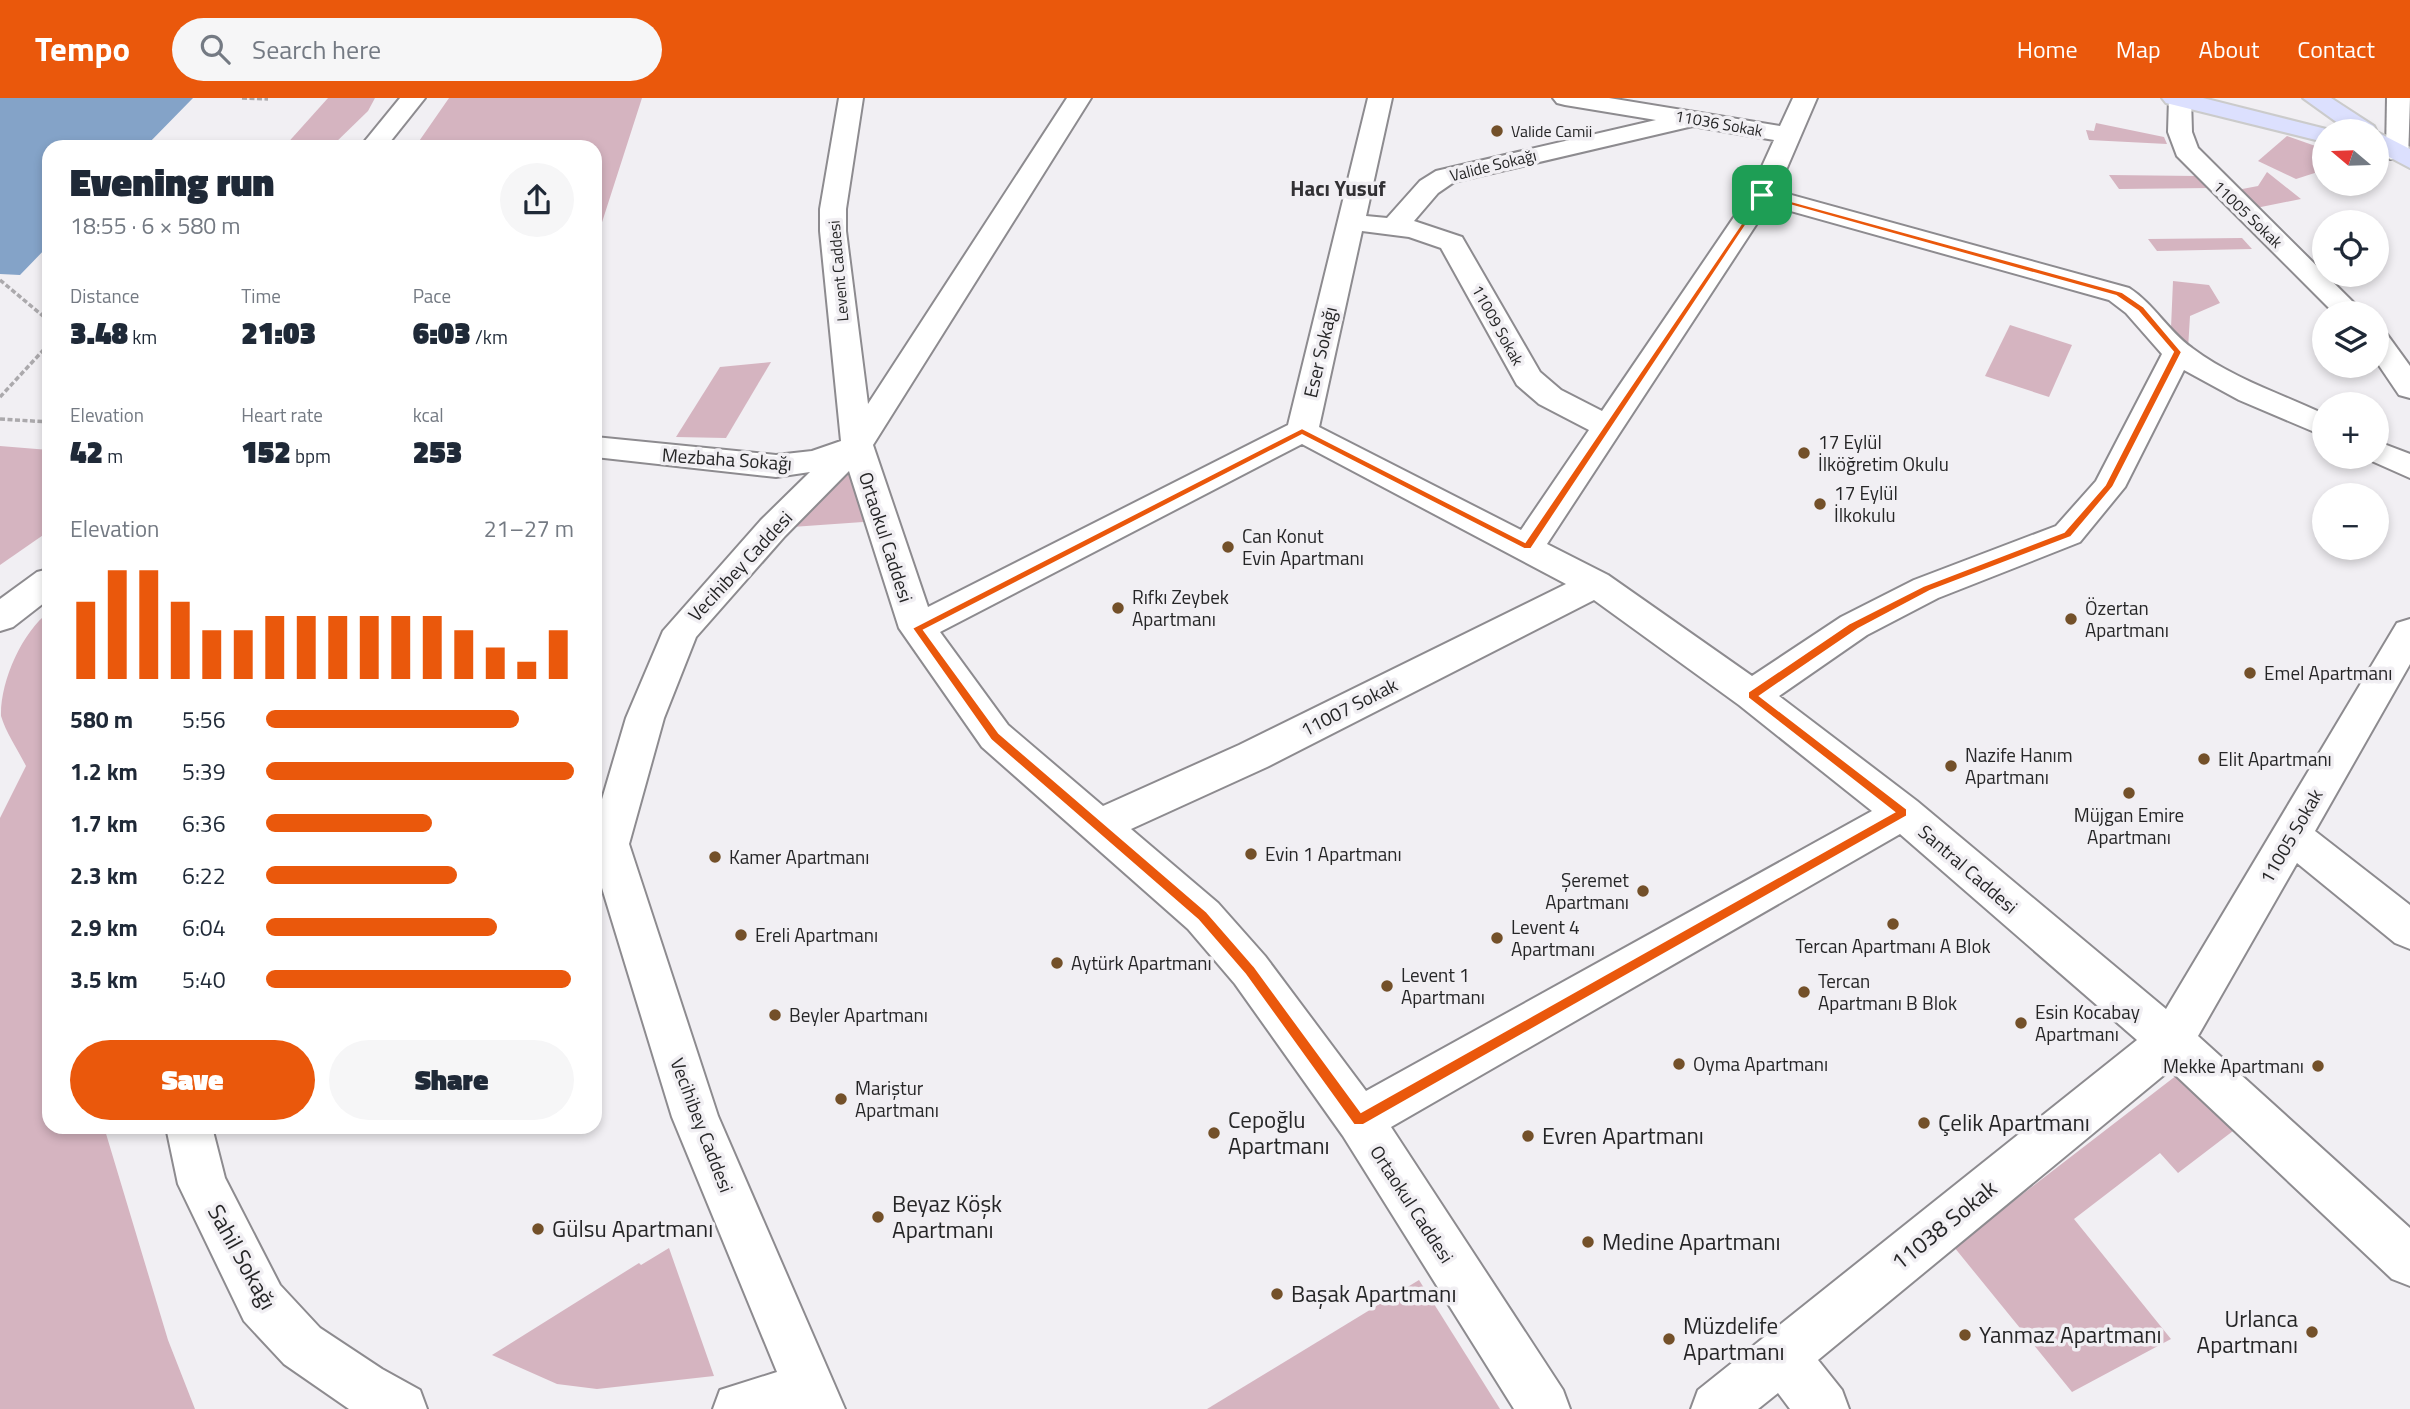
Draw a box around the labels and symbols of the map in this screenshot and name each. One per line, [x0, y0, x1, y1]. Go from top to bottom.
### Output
street label: 11036 Sokak [1673, 103, 1765, 143]
place label: Valide Camii [1511, 119, 1592, 143]
north arrow [2312, 119, 2389, 196]
marker: Valide Camii [1489, 123, 1505, 139]
street label: Valide Sokağı [1447, 143, 1539, 187]
pin [1732, 165, 1792, 225]
district label: Hacı Yusuf [1290, 172, 1386, 204]
street label: 11005 Sokak [2208, 175, 2288, 254]
street label: Levent Caddesi [822, 219, 854, 323]
street label: 11009 Sokak [1466, 280, 1530, 370]
street label: Eser Sokağı [1295, 304, 1344, 400]
place label: 17 Eylül İlköğretim Okulu [1818, 427, 1949, 478]
street label: Mezbaha Sokağı [661, 439, 793, 478]
marker: 17 Eylül İlköğretim Okulu [1796, 445, 1812, 461]
street label: Ortaokul Caddesi [852, 468, 921, 606]
place label: 17 Eylül İlkokulu [1834, 478, 1898, 529]
marker: 17 Eylül İlkokulu [1812, 496, 1828, 512]
street label: Vecihibey Caddesi [681, 504, 799, 628]
place label: Can Konut Evin Apartmanı [1242, 521, 1364, 572]
marker: Can Konut Evin Apartmanı [1220, 539, 1236, 555]
place label: Rıfkı Zeybek Apartmanı [1132, 582, 1229, 633]
place label: Özertan Apartmanı [2085, 593, 2169, 644]
marker: Rıfkı Zeybek Apartmanı [1110, 600, 1126, 616]
marker: Özertan Apartmanı [2063, 611, 2079, 627]
place label: Emel Apartmanı [2264, 658, 2392, 687]
marker: Emel Apartmanı [2242, 665, 2258, 681]
street label: 11007 Sokak [1295, 670, 1402, 743]
place label: Nazife Hanım Apartmanı [1965, 740, 2073, 791]
place label: Elit Apartmanı [2218, 744, 2332, 773]
marker: Elit Apartmanı [2196, 751, 2212, 767]
marker: Nazife Hanım Apartmanı [1943, 758, 1959, 774]
street label: 11005 Sokak [2252, 783, 2329, 889]
marker: Müjgan Emire Apartmanı [2121, 785, 2137, 801]
place label: Müjgan Emire Apartmanı [2074, 800, 2184, 851]
street label: Santral Caddesi [1912, 817, 2025, 920]
place label: Evin 1 Apartmanı [1265, 839, 1402, 868]
place label: Kamer Apartmanı [729, 842, 869, 871]
marker: Evin 1 Apartmanı [1243, 846, 1259, 862]
marker: Kamer Apartmanı [707, 849, 723, 865]
place label: Şeremet Apartmanı [1545, 865, 1629, 916]
marker: Şeremet Apartmanı [1635, 883, 1651, 899]
place label: Levent 4 Apartmanı [1511, 912, 1595, 963]
marker: Tercan Apartmanı A Blok [1885, 916, 1901, 932]
place label: Ereli Apartmanı [755, 920, 878, 949]
marker: Ereli Apartmanı [733, 927, 749, 943]
marker: Levent 4 Apartmanı [1489, 930, 1505, 946]
place label: Tercan Apartmanı A Blok [1795, 931, 1991, 960]
place label: Aytürk Apartmanı [1071, 948, 1212, 977]
marker: Aytürk Apartmanı [1049, 955, 1065, 971]
place label: Levent 1 Apartmanı [1401, 960, 1485, 1011]
place label: Tercan Apartmanı B Blok [1818, 966, 1957, 1017]
marker: Levent 1 Apartmanı [1379, 978, 1395, 994]
marker: Tercan Apartmanı B Blok [1796, 984, 1812, 1000]
place label: Esin Kocabay Apartmanı [2035, 997, 2140, 1048]
place label: Beyler Apartmanı [789, 1000, 928, 1029]
marker: Beyler Apartmanı [767, 1007, 783, 1023]
marker: Esin Kocabay Apartmanı [2013, 1015, 2029, 1031]
place label: Oyma Apartmanı [1693, 1049, 1828, 1078]
place label: Mekke Apartmanı [2163, 1051, 2304, 1080]
street label: Vecihibey Caddesi [663, 1053, 741, 1196]
marker: Oyma Apartmanı [1671, 1056, 1687, 1072]
marker: Mekke Apartmanı [2310, 1058, 2326, 1074]
place label: Mariştur Apartmanı [855, 1073, 939, 1124]
marker: Mariştur Apartmanı [833, 1091, 849, 1107]
place label: Cepoğlu Apartmanı [1228, 1102, 1330, 1163]
place label: Çelik Apartmanı [1938, 1105, 2090, 1140]
marker: Çelik Apartmanı [1916, 1115, 1932, 1131]
place label: Evren Apartmanı [1542, 1118, 1704, 1153]
marker: Cepoğlu Apartmanı [1206, 1125, 1222, 1141]
marker: Evren Apartmanı [1520, 1128, 1536, 1144]
street label: Ortaokul Caddesi [1363, 1139, 1462, 1269]
street label: 11038 Sokak [1883, 1171, 2004, 1278]
place label: Beyaz Köşk Apartmanı [892, 1186, 1002, 1247]
street label: Sahil Sokağı [199, 1198, 286, 1316]
marker: Beyaz Köşk Apartmanı [870, 1209, 886, 1225]
place label: Gülsu Apartmanı [552, 1211, 713, 1246]
marker: Gülsu Apartmanı [530, 1221, 546, 1237]
place label: Medine Apartmanı [1602, 1224, 1781, 1259]
marker: Medine Apartmanı [1580, 1234, 1596, 1250]
place label: Başak Apartmanı [1291, 1276, 1457, 1311]
marker: Başak Apartmanı [1269, 1286, 1285, 1302]
place label: Urlanca Apartmanı [2196, 1301, 2298, 1362]
place label: Müzdelife Apartmanı [1683, 1308, 1785, 1369]
place label: Yanmaz Apartmanı [1979, 1317, 2162, 1352]
marker: Urlanca Apartmanı [2304, 1324, 2320, 1340]
marker: Yanmaz Apartmanı [1957, 1327, 1973, 1343]
marker: Müzdelife Apartmanı [1661, 1331, 1677, 1347]

